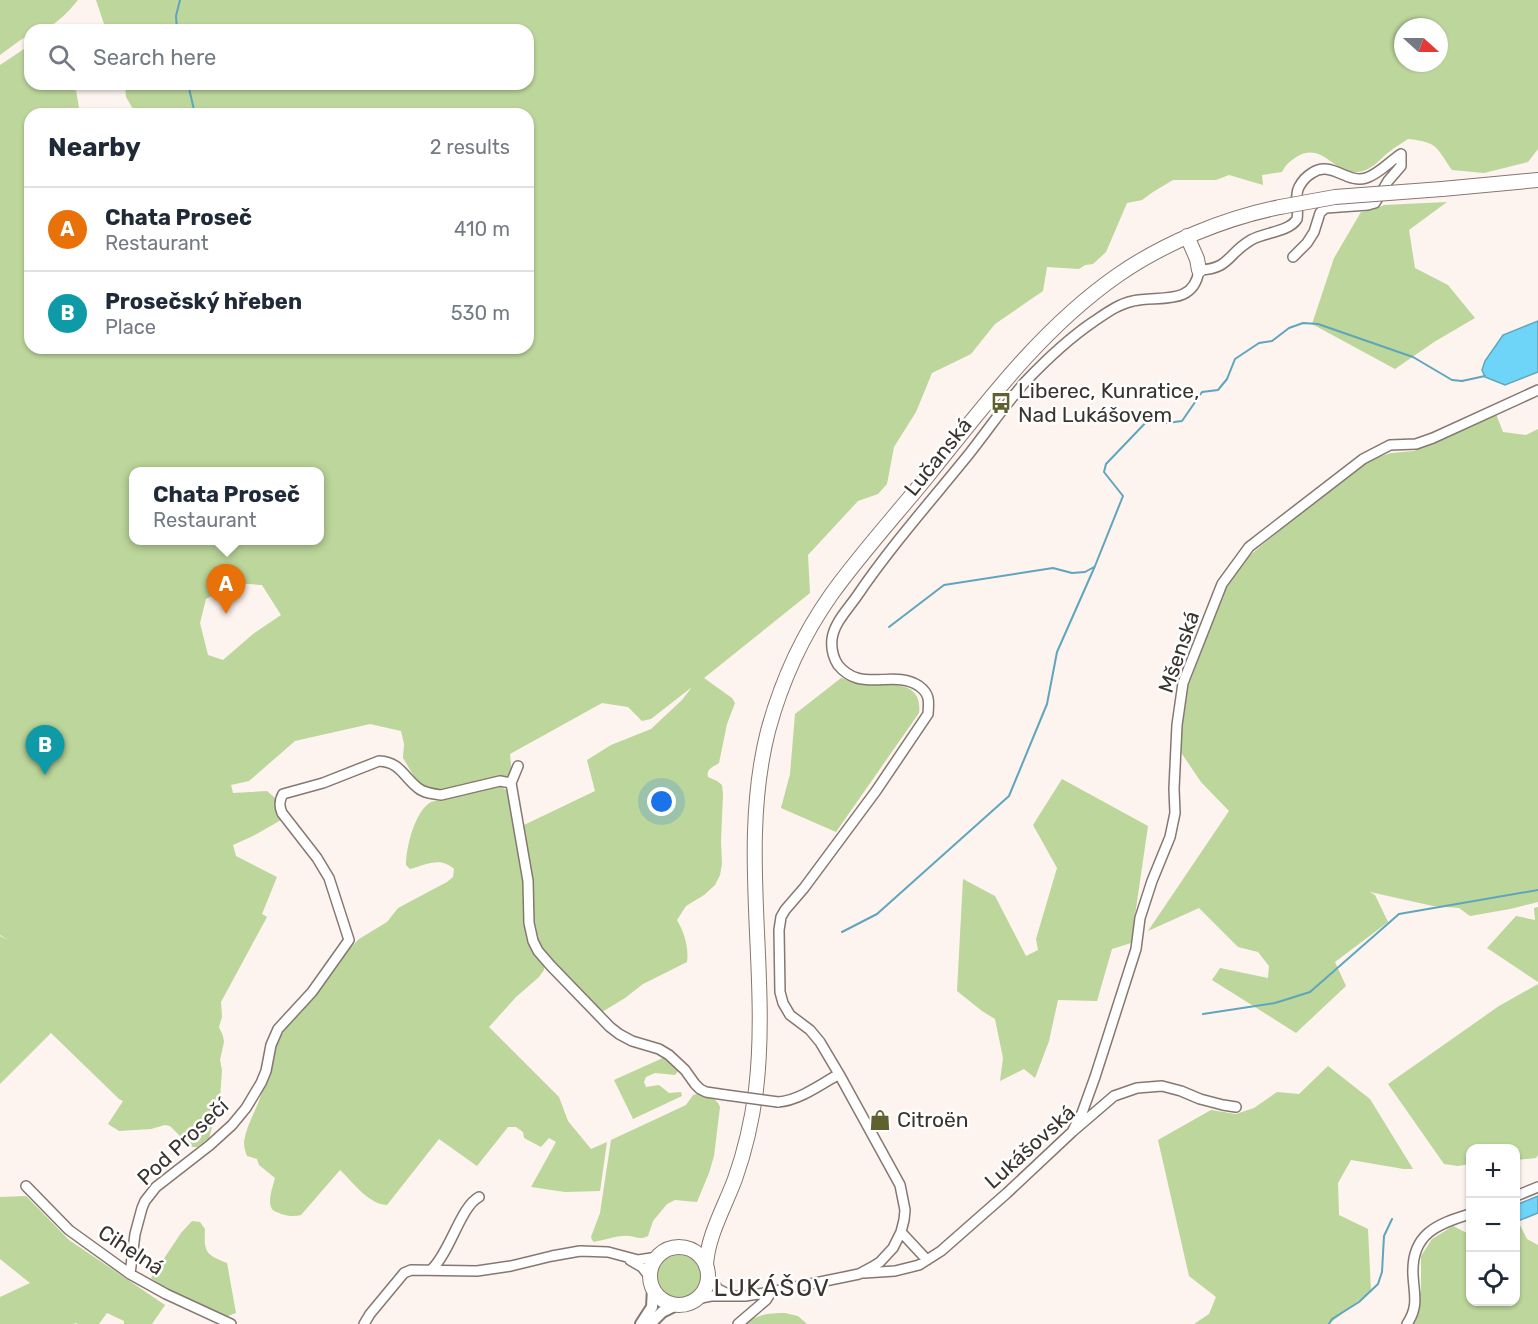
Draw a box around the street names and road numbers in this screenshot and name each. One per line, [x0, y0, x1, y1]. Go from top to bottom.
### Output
street label: Lučanská [899, 413, 977, 501]
street label: Mšenská [1153, 608, 1204, 696]
street label: Pod Prosečí [132, 1092, 234, 1190]
street label: Lukášovská [979, 1100, 1080, 1194]
street label: Cihelná [94, 1219, 169, 1280]

